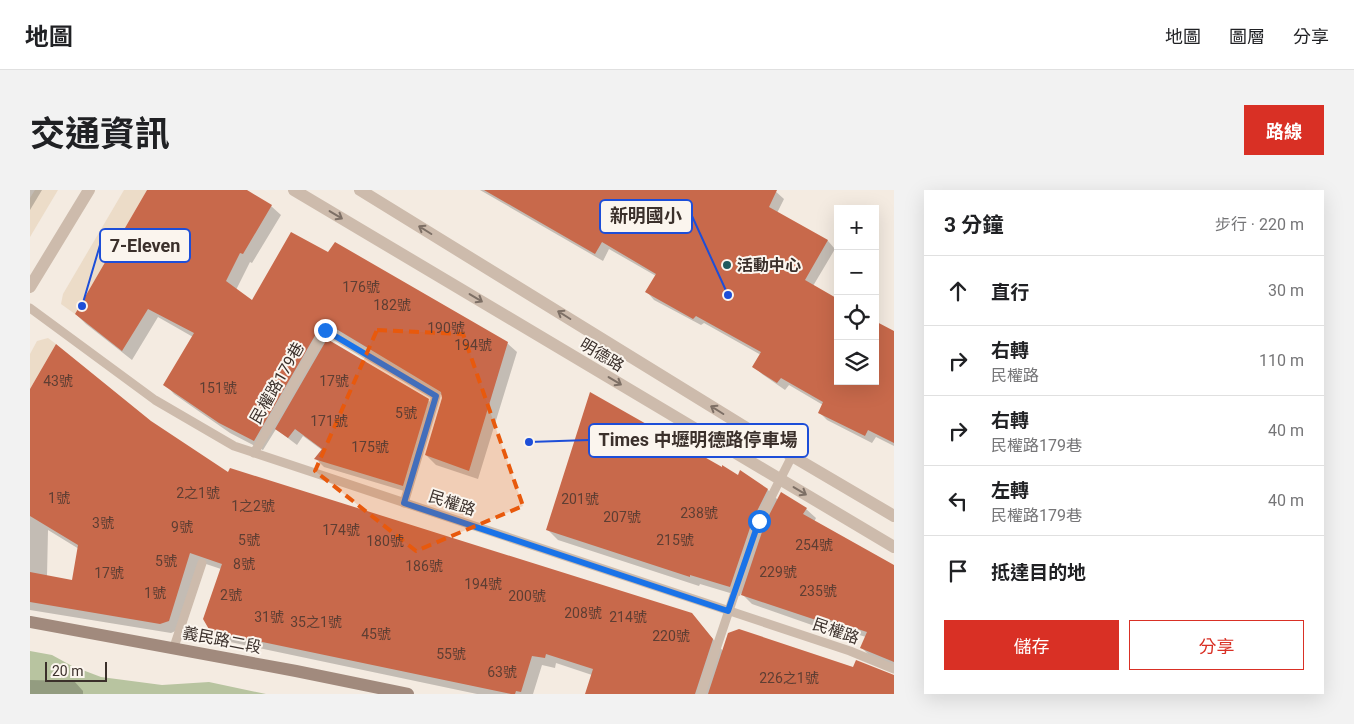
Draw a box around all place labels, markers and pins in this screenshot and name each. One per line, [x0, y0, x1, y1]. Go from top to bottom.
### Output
callout: 新明國小 [600, 200, 692, 233]
callout: 7-Eleven [100, 229, 190, 262]
place label: 活動中心 [737, 256, 801, 275]
marker: 活動中心 [721, 259, 733, 271]
callout: Times 中壢明德路停車場 [589, 424, 808, 457]

